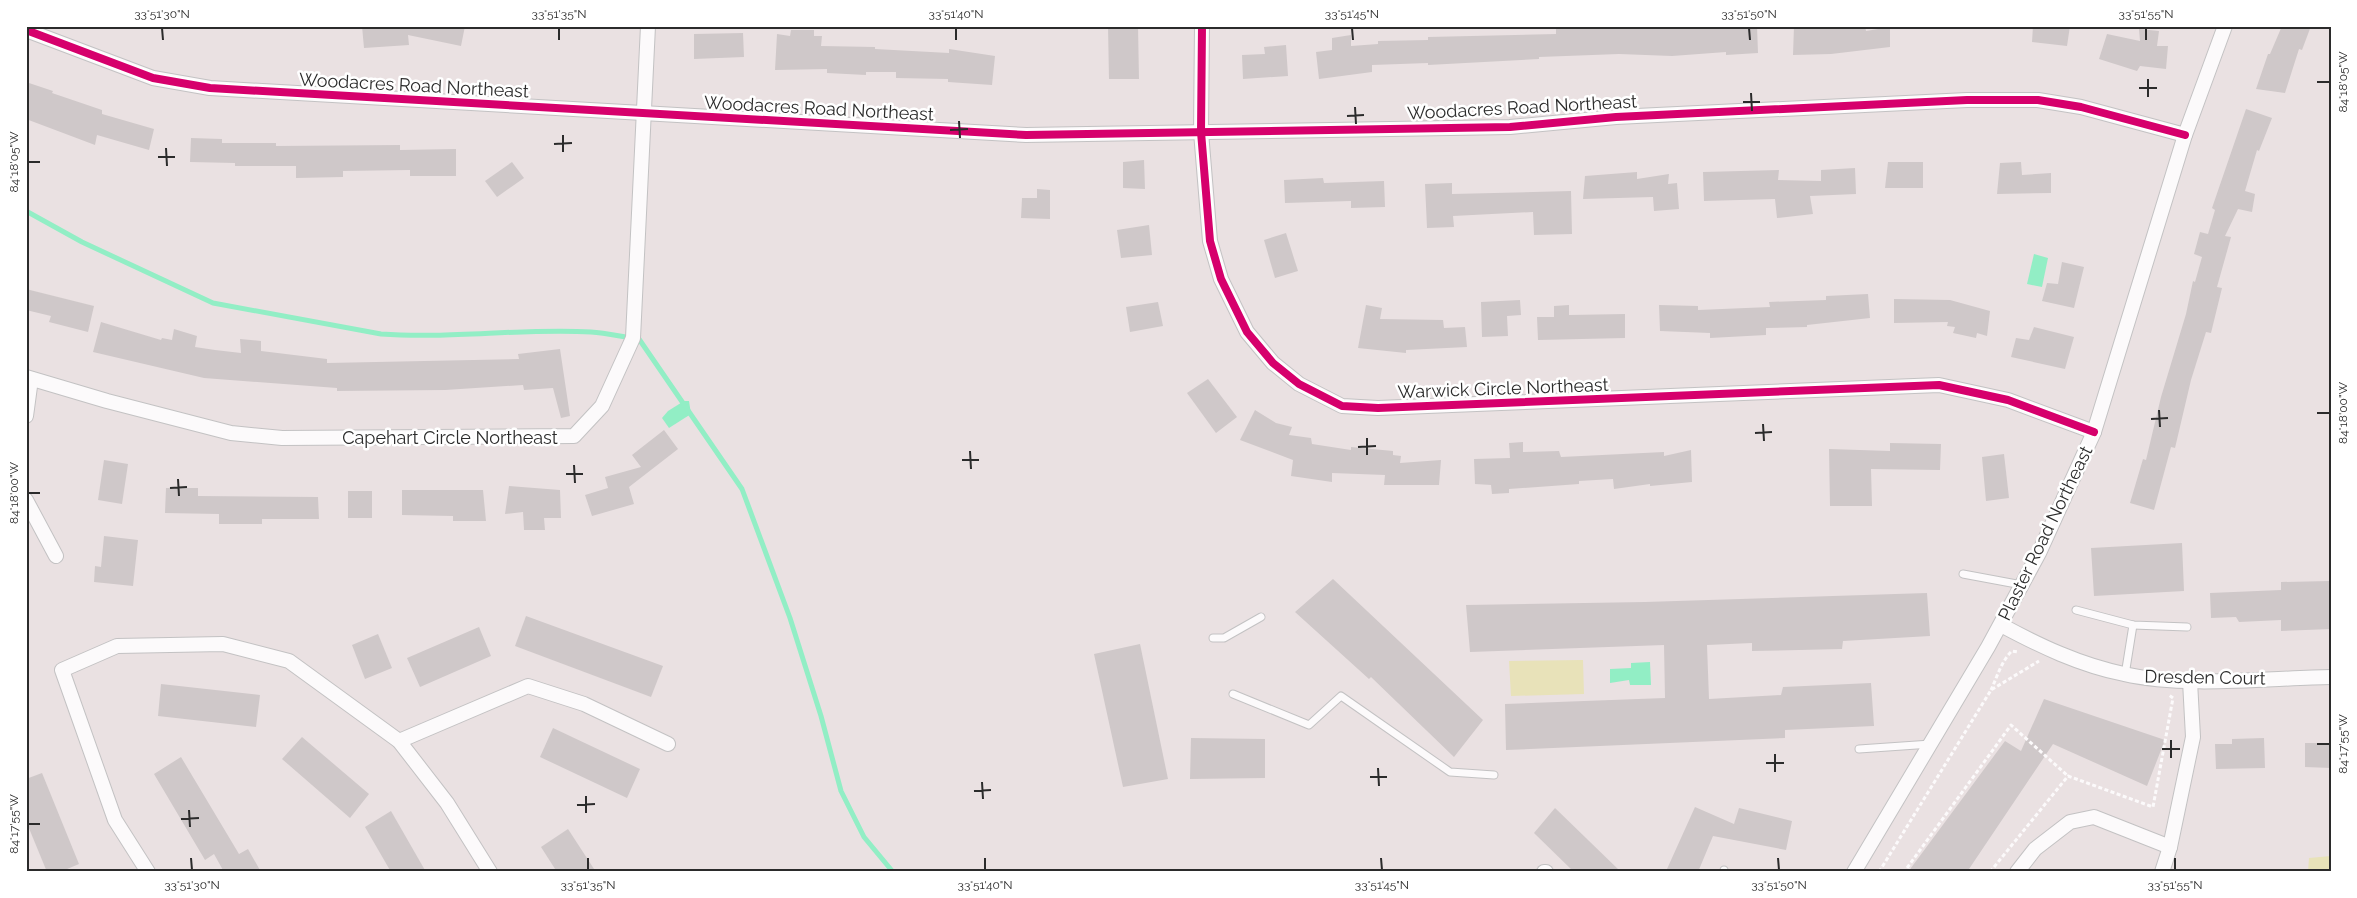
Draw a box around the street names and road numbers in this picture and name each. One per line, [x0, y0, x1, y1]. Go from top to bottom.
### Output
street label: Woodacres Road Northeast [299, 68, 529, 102]
street label: Woodacres Road Northeast [1407, 90, 1637, 124]
street label: Woodacres Road Northeast [704, 91, 934, 125]
street label: Warwick Circle Northeast [1397, 374, 1609, 402]
street label: Capehart Circle Northeast [342, 427, 558, 448]
street label: Plaster Road Northeast [1994, 442, 2096, 624]
street label: Dresden Court [2144, 665, 2266, 689]

